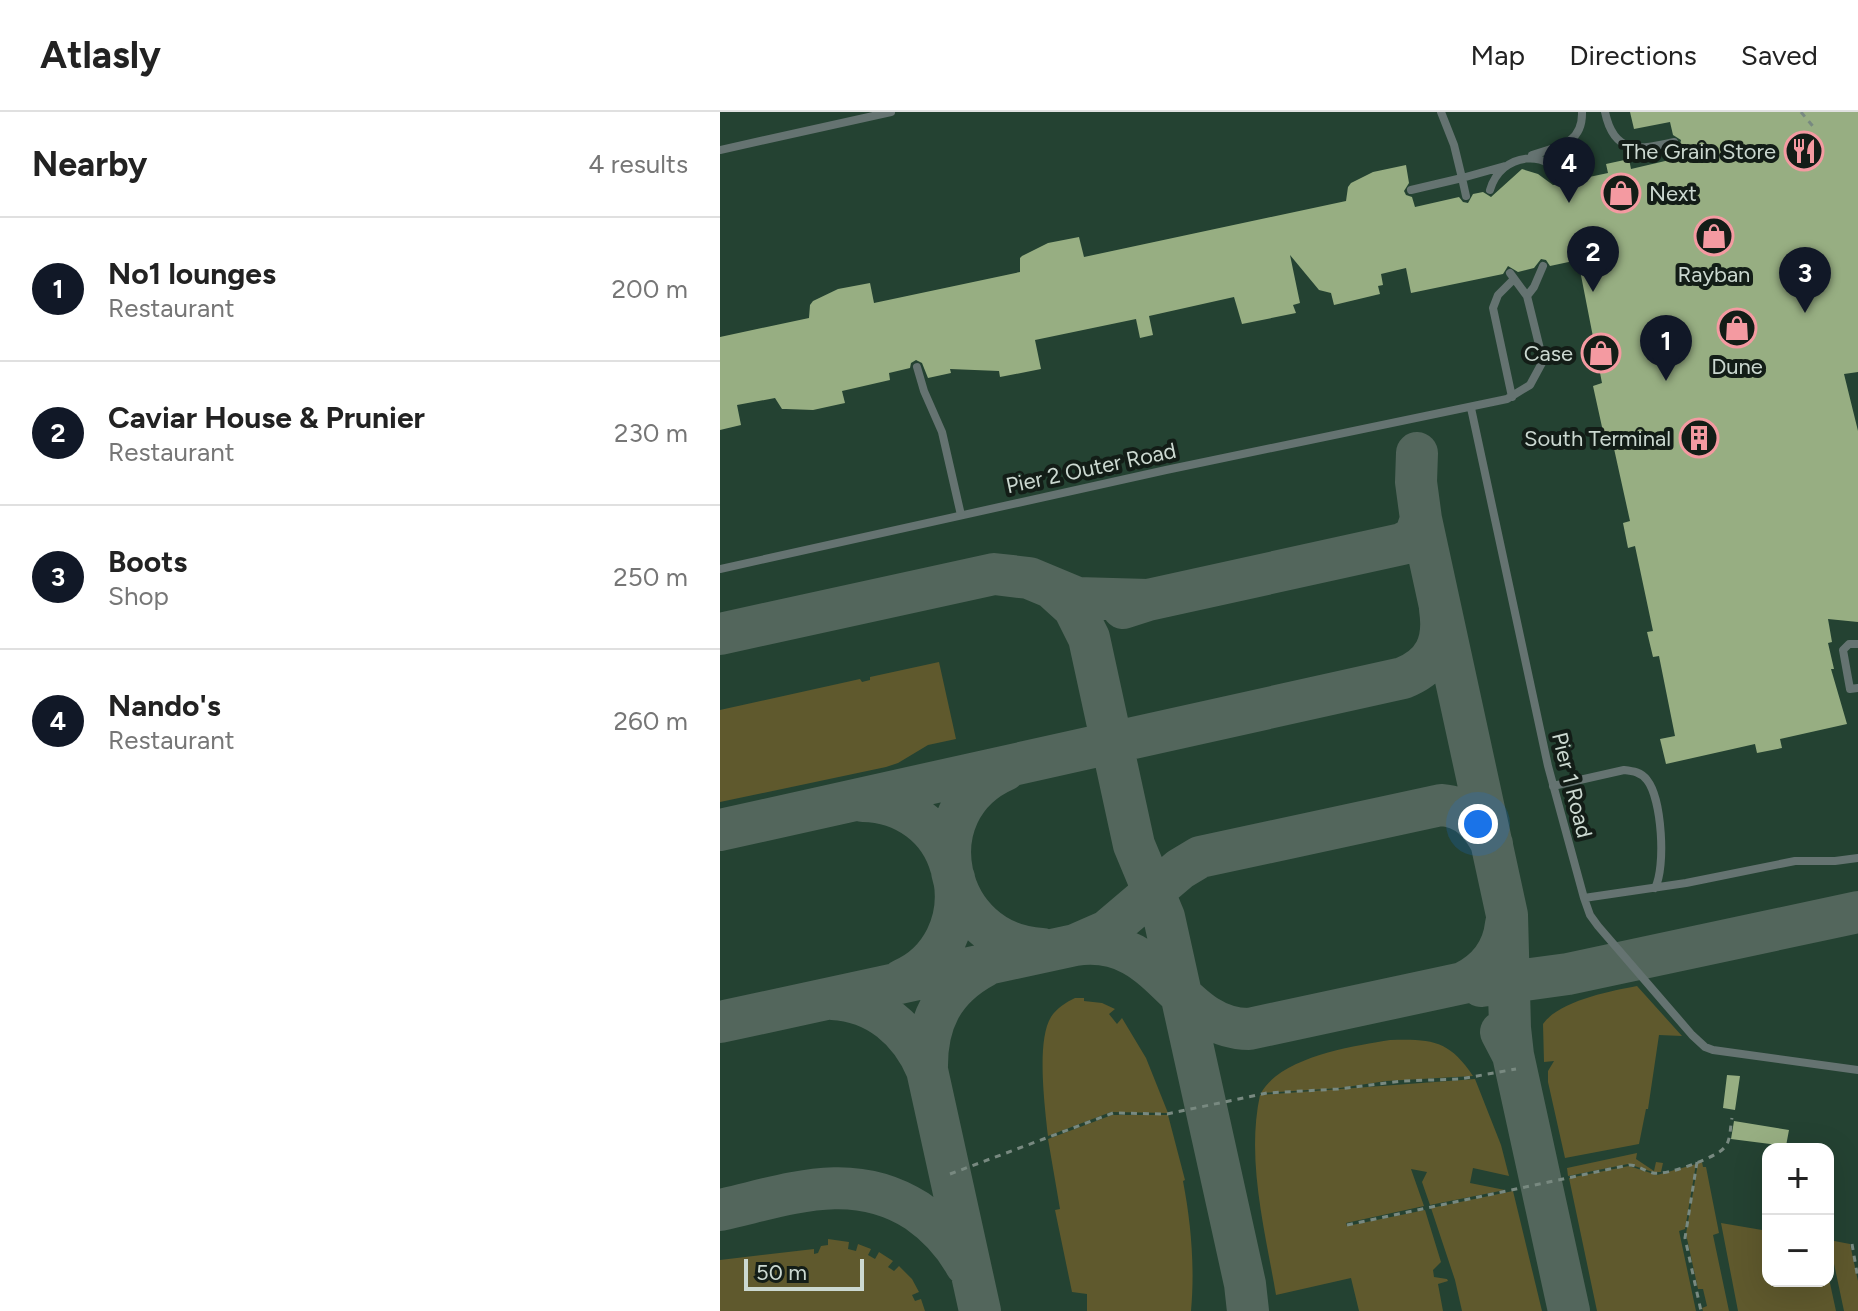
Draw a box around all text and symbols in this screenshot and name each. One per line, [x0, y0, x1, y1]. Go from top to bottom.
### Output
text: Atlasly [40, 32, 161, 78]
text: Map [1471, 38, 1525, 72]
text: Directions [1569, 38, 1697, 72]
text: Saved [1741, 38, 1818, 72]
restaurant icon: The Grain Store [1783, 130, 1825, 172]
pin: 4 [1543, 137, 1595, 203]
place label: The Grain Store [1622, 138, 1776, 165]
text: Nearby [32, 144, 147, 185]
text: 4 results [588, 148, 688, 180]
shop icon: Next [1600, 172, 1642, 214]
place label: Next [1649, 180, 1697, 207]
shop icon: Rayban [1693, 215, 1735, 257]
pin: 2 [1567, 226, 1619, 292]
pin: 3 [1779, 247, 1831, 313]
text: No1 lounges [108, 255, 276, 292]
place label: Rayban [1678, 261, 1750, 288]
text: 1 [53, 273, 63, 305]
text: 200 m [612, 273, 688, 305]
text: Restaurant [108, 292, 235, 324]
shop icon: Dune [1716, 307, 1758, 349]
pin: 1 [1640, 315, 1692, 381]
shop icon: Case [1580, 332, 1622, 374]
place label: Case [1524, 340, 1573, 367]
place label: Dune [1711, 353, 1763, 380]
text: Caviar House & Prunier [108, 399, 425, 436]
text: 2 [50, 417, 66, 449]
text: 230 m [614, 417, 688, 449]
building icon: South Terminal [1678, 417, 1720, 459]
place label: South Terminal [1524, 425, 1671, 452]
text: Restaurant [108, 436, 235, 468]
street label: Pier 2 Outer Road [1003, 437, 1179, 499]
text: Boots [108, 543, 187, 580]
text: 3 [51, 561, 65, 593]
text: 250 m [613, 561, 688, 593]
text: Shop [108, 580, 169, 612]
text: Nando's [108, 687, 221, 724]
text: 4 [50, 705, 66, 737]
text: 260 m [614, 705, 688, 737]
text: Restaurant [108, 724, 235, 756]
street label: Pier 1 Road [1546, 729, 1598, 841]
your location [1458, 804, 1498, 844]
map controls [1762, 1143, 1834, 1287]
button: + [1762, 1143, 1834, 1215]
button: − [1762, 1215, 1834, 1287]
scale bar [744, 1255, 864, 1291]
text: 50 m [756, 1259, 807, 1286]

